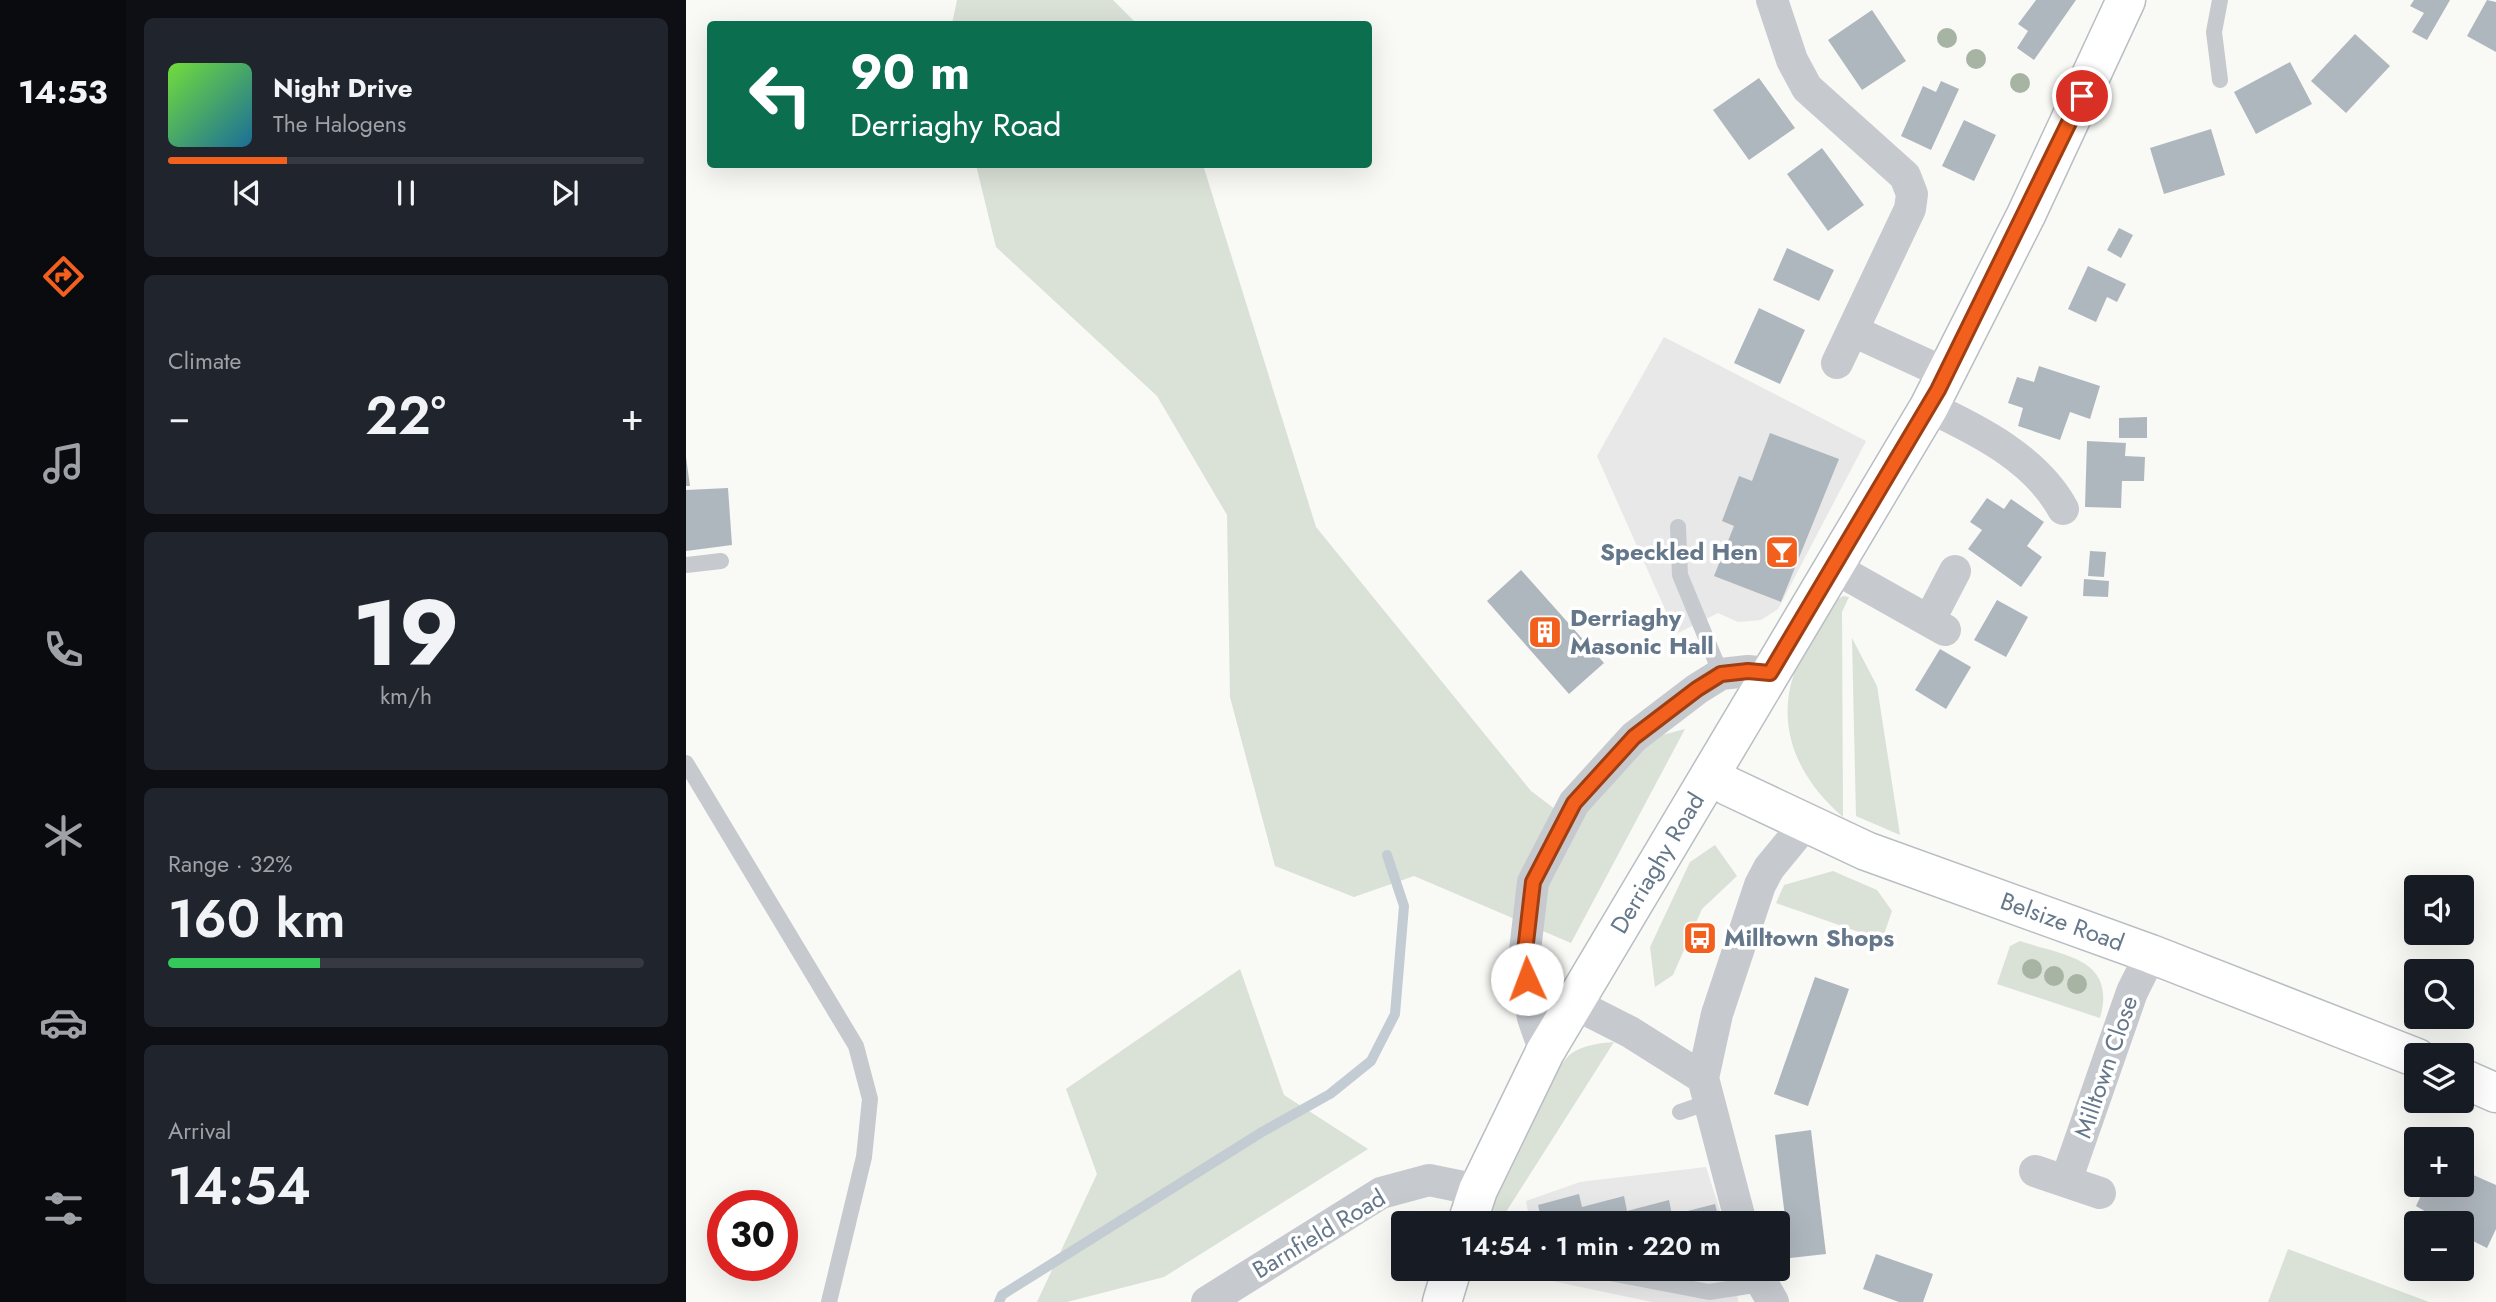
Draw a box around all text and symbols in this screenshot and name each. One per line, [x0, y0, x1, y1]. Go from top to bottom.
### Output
text: 90 m [850, 37, 970, 107]
icon: left [735, 49, 826, 140]
pin [2052, 66, 2112, 126]
text: 14:53 [18, 69, 108, 115]
text: Night Drive [273, 69, 413, 107]
icon: arrive [2063, 77, 2101, 115]
text: Derriaghy Road [850, 102, 1062, 148]
text: The Halogens [273, 107, 406, 141]
icon: previous [228, 174, 266, 212]
icon: pause [387, 174, 425, 212]
icon: next [546, 174, 584, 212]
icon: directions [39, 252, 88, 301]
text: Climate [168, 344, 241, 378]
text: 22° [365, 378, 446, 454]
text: − [168, 389, 190, 444]
text: + [621, 389, 644, 444]
icon: music [39, 439, 88, 488]
bar icon: Speckled Hen [1763, 533, 1801, 571]
place label: Speckled Hen [1600, 534, 1758, 569]
text: 19 [352, 568, 460, 699]
place label: Derriaghy Masonic Hall [1570, 600, 1714, 663]
building icon: Derriaghy Masonic Hall [1526, 613, 1564, 651]
icon: phone [39, 625, 88, 674]
text: km/h [380, 679, 432, 713]
street label: Derriaghy Road [1601, 786, 1713, 940]
icon: climate [39, 811, 88, 860]
text: Range · 32% [168, 847, 293, 881]
map controls [2404, 875, 2474, 1281]
button: sound [2404, 875, 2474, 945]
text: 160 km [168, 881, 346, 957]
street label: Belsize Road [1996, 883, 2129, 960]
bus stop icon: Milltown Shops [1681, 919, 1719, 957]
place label: Milltown Shops [1724, 920, 1894, 955]
position arrow [1490, 942, 1564, 1016]
button: search [2404, 959, 2474, 1029]
street label: Milltown Close [2065, 991, 2146, 1143]
icon: car [39, 998, 88, 1047]
button: layers [2404, 1043, 2474, 1113]
text: Arrival [168, 1114, 231, 1148]
button: + [2404, 1127, 2474, 1197]
text: 14:54 [168, 1148, 311, 1224]
street label: Barnfield Road [1246, 1180, 1392, 1287]
icon: filters [39, 1184, 88, 1233]
speed limit sign: 30 [707, 1190, 798, 1281]
button: − [2404, 1211, 2474, 1281]
text: 14:54 · 1 min · 220 m [1460, 1227, 1721, 1265]

